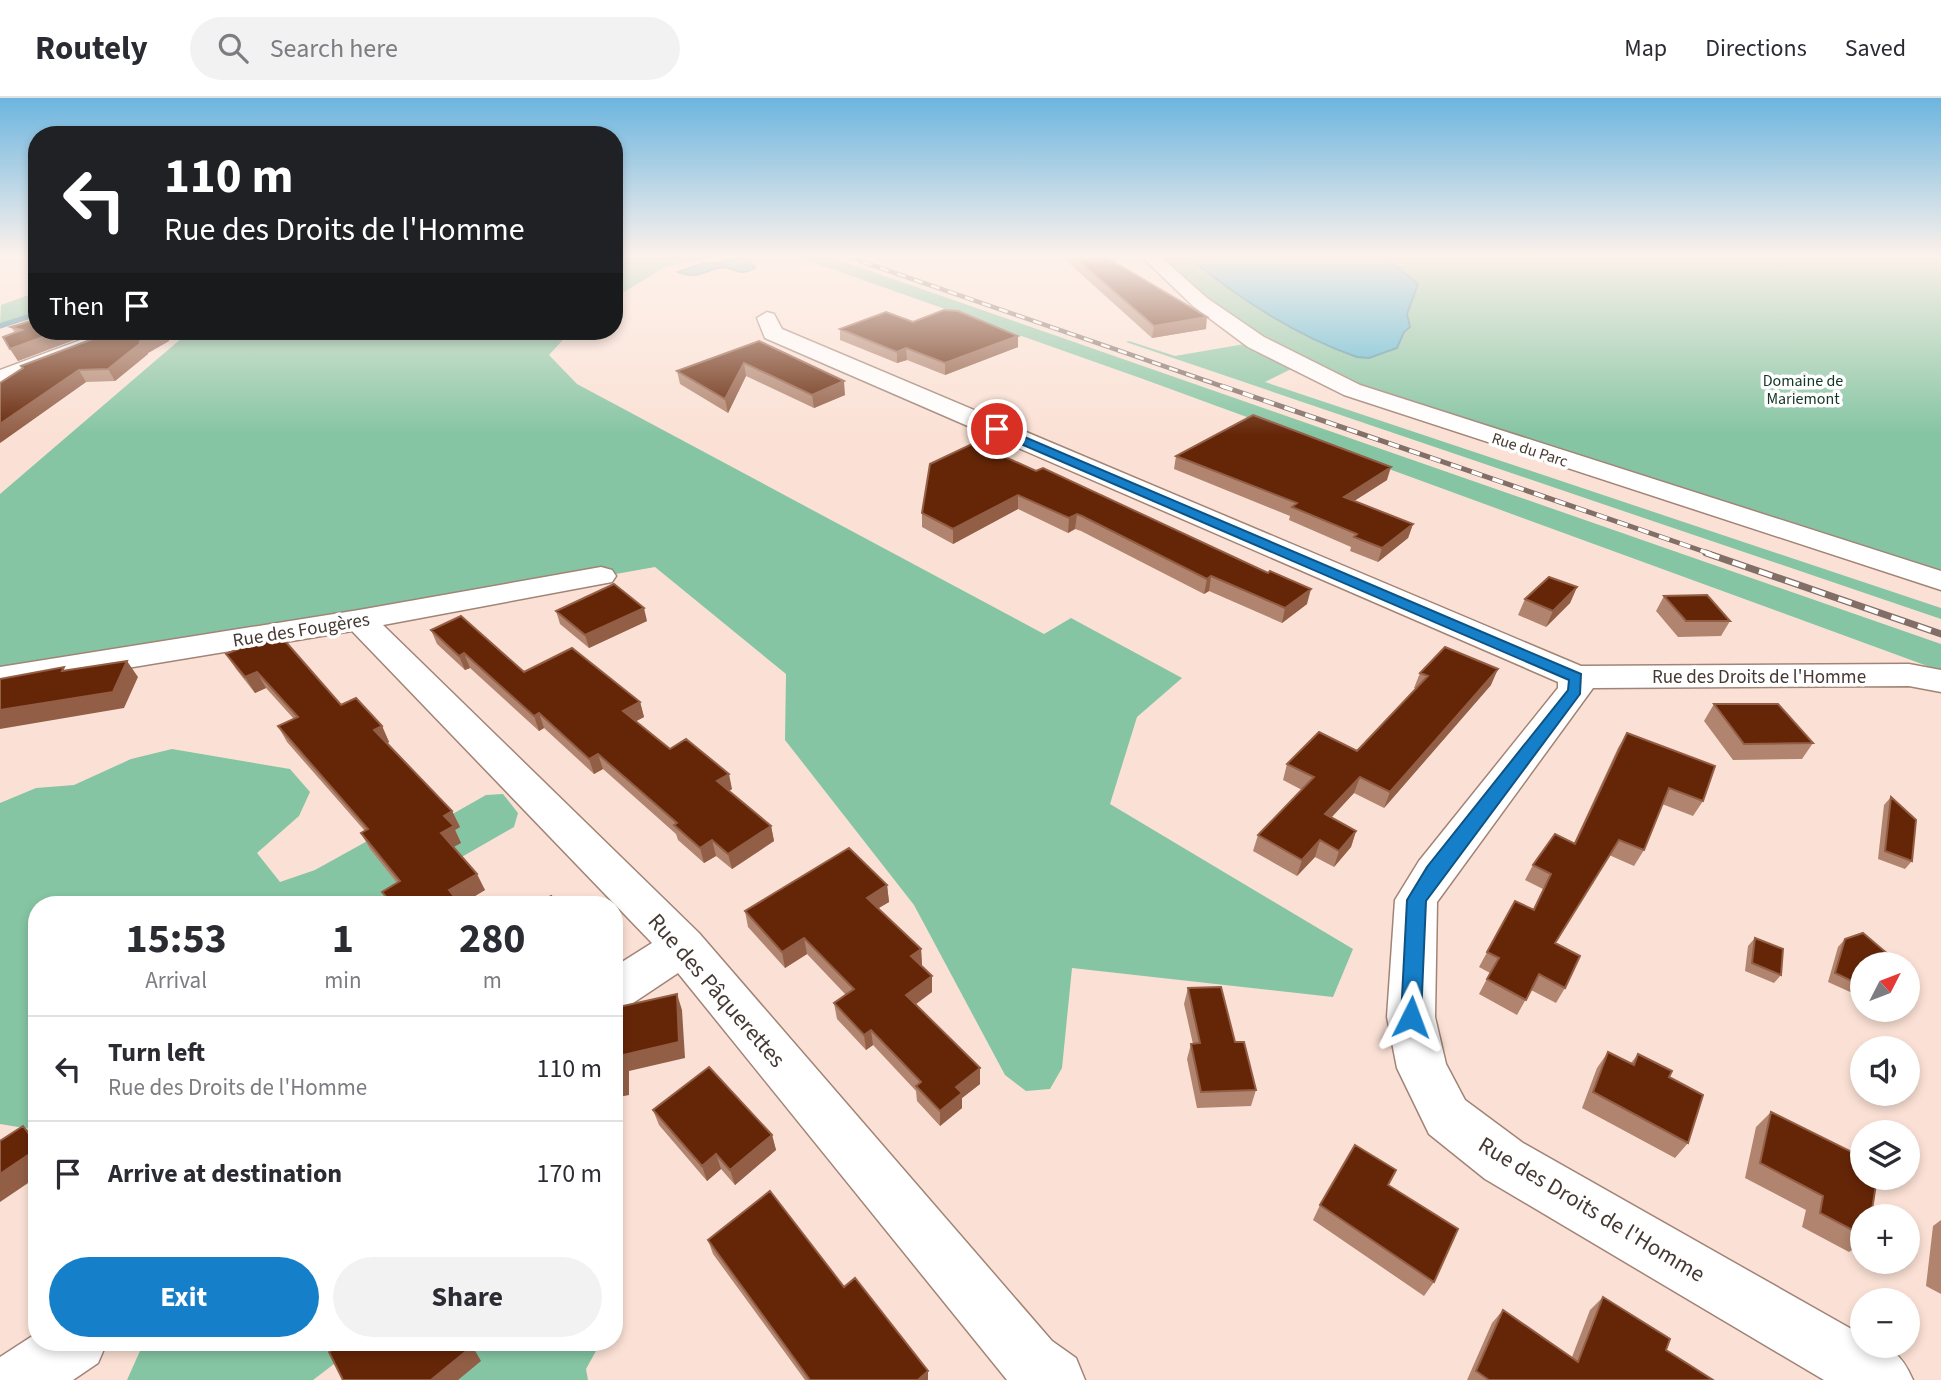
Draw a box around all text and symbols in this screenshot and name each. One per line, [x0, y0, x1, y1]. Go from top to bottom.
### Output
search box [190, 17, 680, 80]
text: Routely [35, 25, 148, 72]
icon: search [214, 29, 252, 67]
text: Search here [270, 30, 398, 67]
text: Map [1624, 31, 1667, 66]
text: Directions [1705, 31, 1807, 66]
text: Saved [1845, 31, 1906, 66]
text: 110 m [164, 142, 293, 212]
icon: left [49, 154, 140, 245]
text: Rue des Droits de l'Homme [164, 207, 525, 253]
icon: arrive [118, 287, 156, 325]
text: Then [49, 288, 104, 325]
park label: Domaine de Mariemont [1763, 370, 1843, 410]
pin [967, 399, 1027, 459]
icon: arrive [978, 410, 1016, 448]
street label: Rue du Parc [1489, 427, 1571, 473]
street label: Rue des Fougères [231, 606, 372, 655]
street label: Rue des Droits de l'Homme [1652, 664, 1866, 691]
street label: Rue des Pâquerettes [640, 906, 793, 1075]
text: 15:53 [125, 909, 227, 969]
text: 1 [332, 909, 354, 969]
text: 280 [459, 909, 526, 969]
north arrow [1850, 952, 1920, 1022]
map controls [1850, 952, 1920, 1358]
text: Arrival [145, 964, 207, 997]
text: min [324, 964, 362, 997]
text: m [483, 964, 502, 997]
position arrow [1374, 980, 1448, 1054]
text: Turn left [108, 1034, 205, 1071]
button: sound [1850, 1036, 1920, 1106]
icon: left [49, 1050, 87, 1088]
text: 110 m [536, 1050, 602, 1087]
text: Rue des Droits de l'Homme [108, 1071, 367, 1104]
button: layers [1850, 1120, 1920, 1190]
street label: Rue des Droits de l'Homme [1472, 1129, 1711, 1290]
icon: arrive [49, 1155, 87, 1193]
text: Arrive at destination [108, 1155, 342, 1192]
text: 170 m [536, 1155, 602, 1192]
button: + [1850, 1204, 1920, 1274]
button: Exit [49, 1257, 319, 1337]
button: Share [333, 1257, 602, 1337]
button: − [1850, 1288, 1920, 1358]

